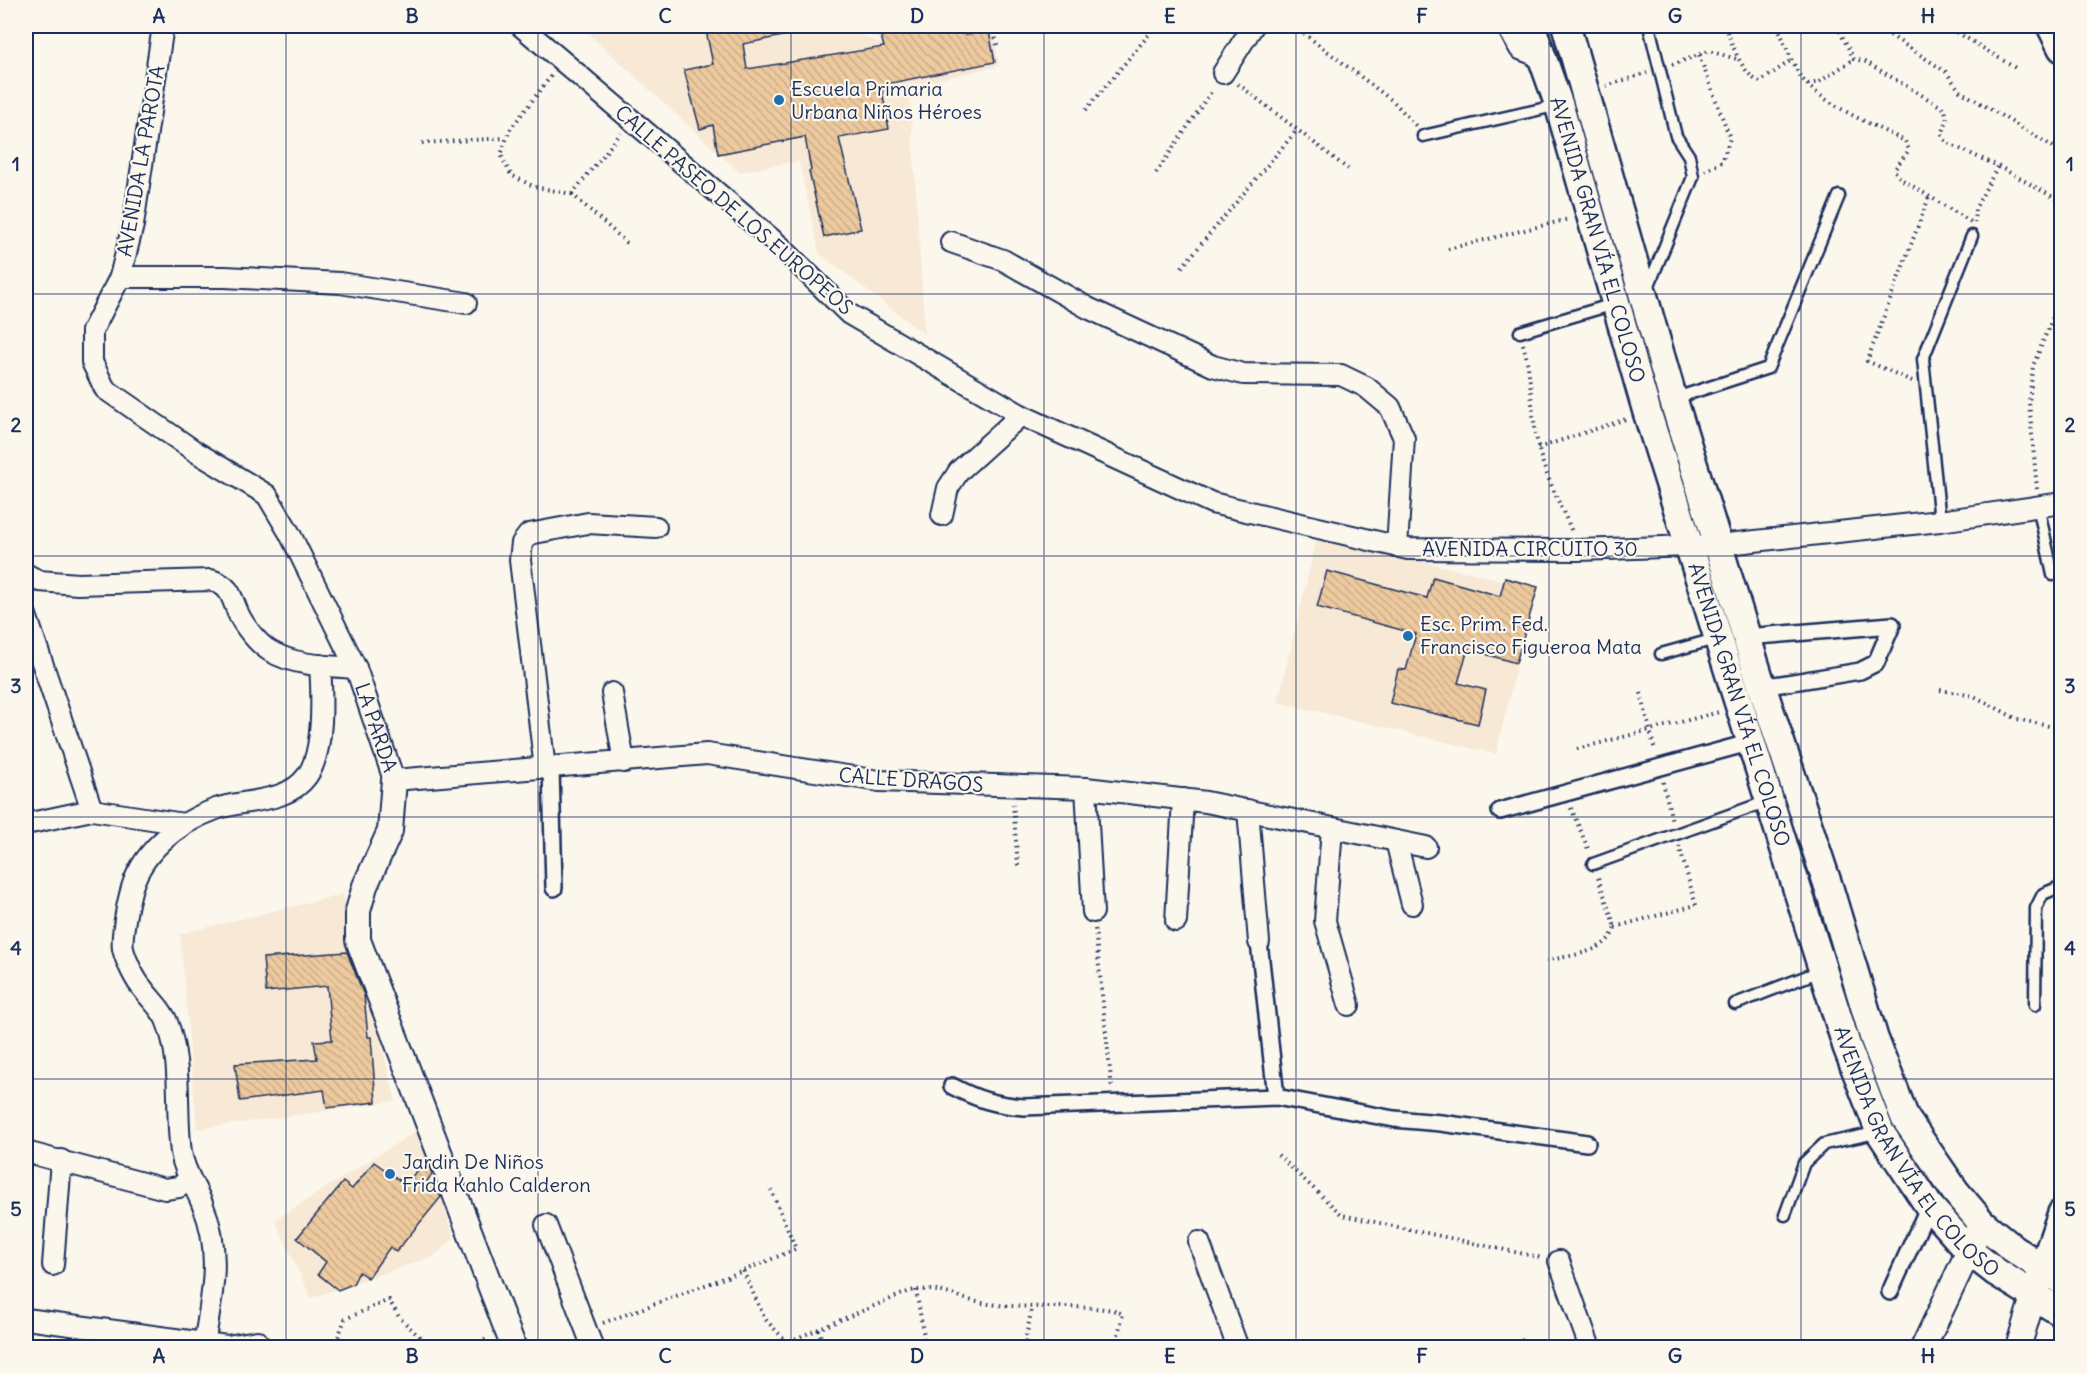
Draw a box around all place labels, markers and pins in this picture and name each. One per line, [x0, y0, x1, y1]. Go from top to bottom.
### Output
place label: Escuela Primaria Urbana Niños Héroes [791, 76, 982, 124]
marker: Escuela Primaria Urbana Niños Héroes [772, 93, 786, 107]
place label: Esc. Prim. Fed. Francisco Figueroa Mata [1420, 611, 1642, 659]
marker: Esc. Prim. Fed. Francisco Figueroa Mata [1401, 629, 1415, 643]
place label: Jardin De Niños Frida Kahlo Calderon [402, 1149, 591, 1197]
marker: Jardin De Niños Frida Kahlo Calderon [383, 1167, 397, 1181]

